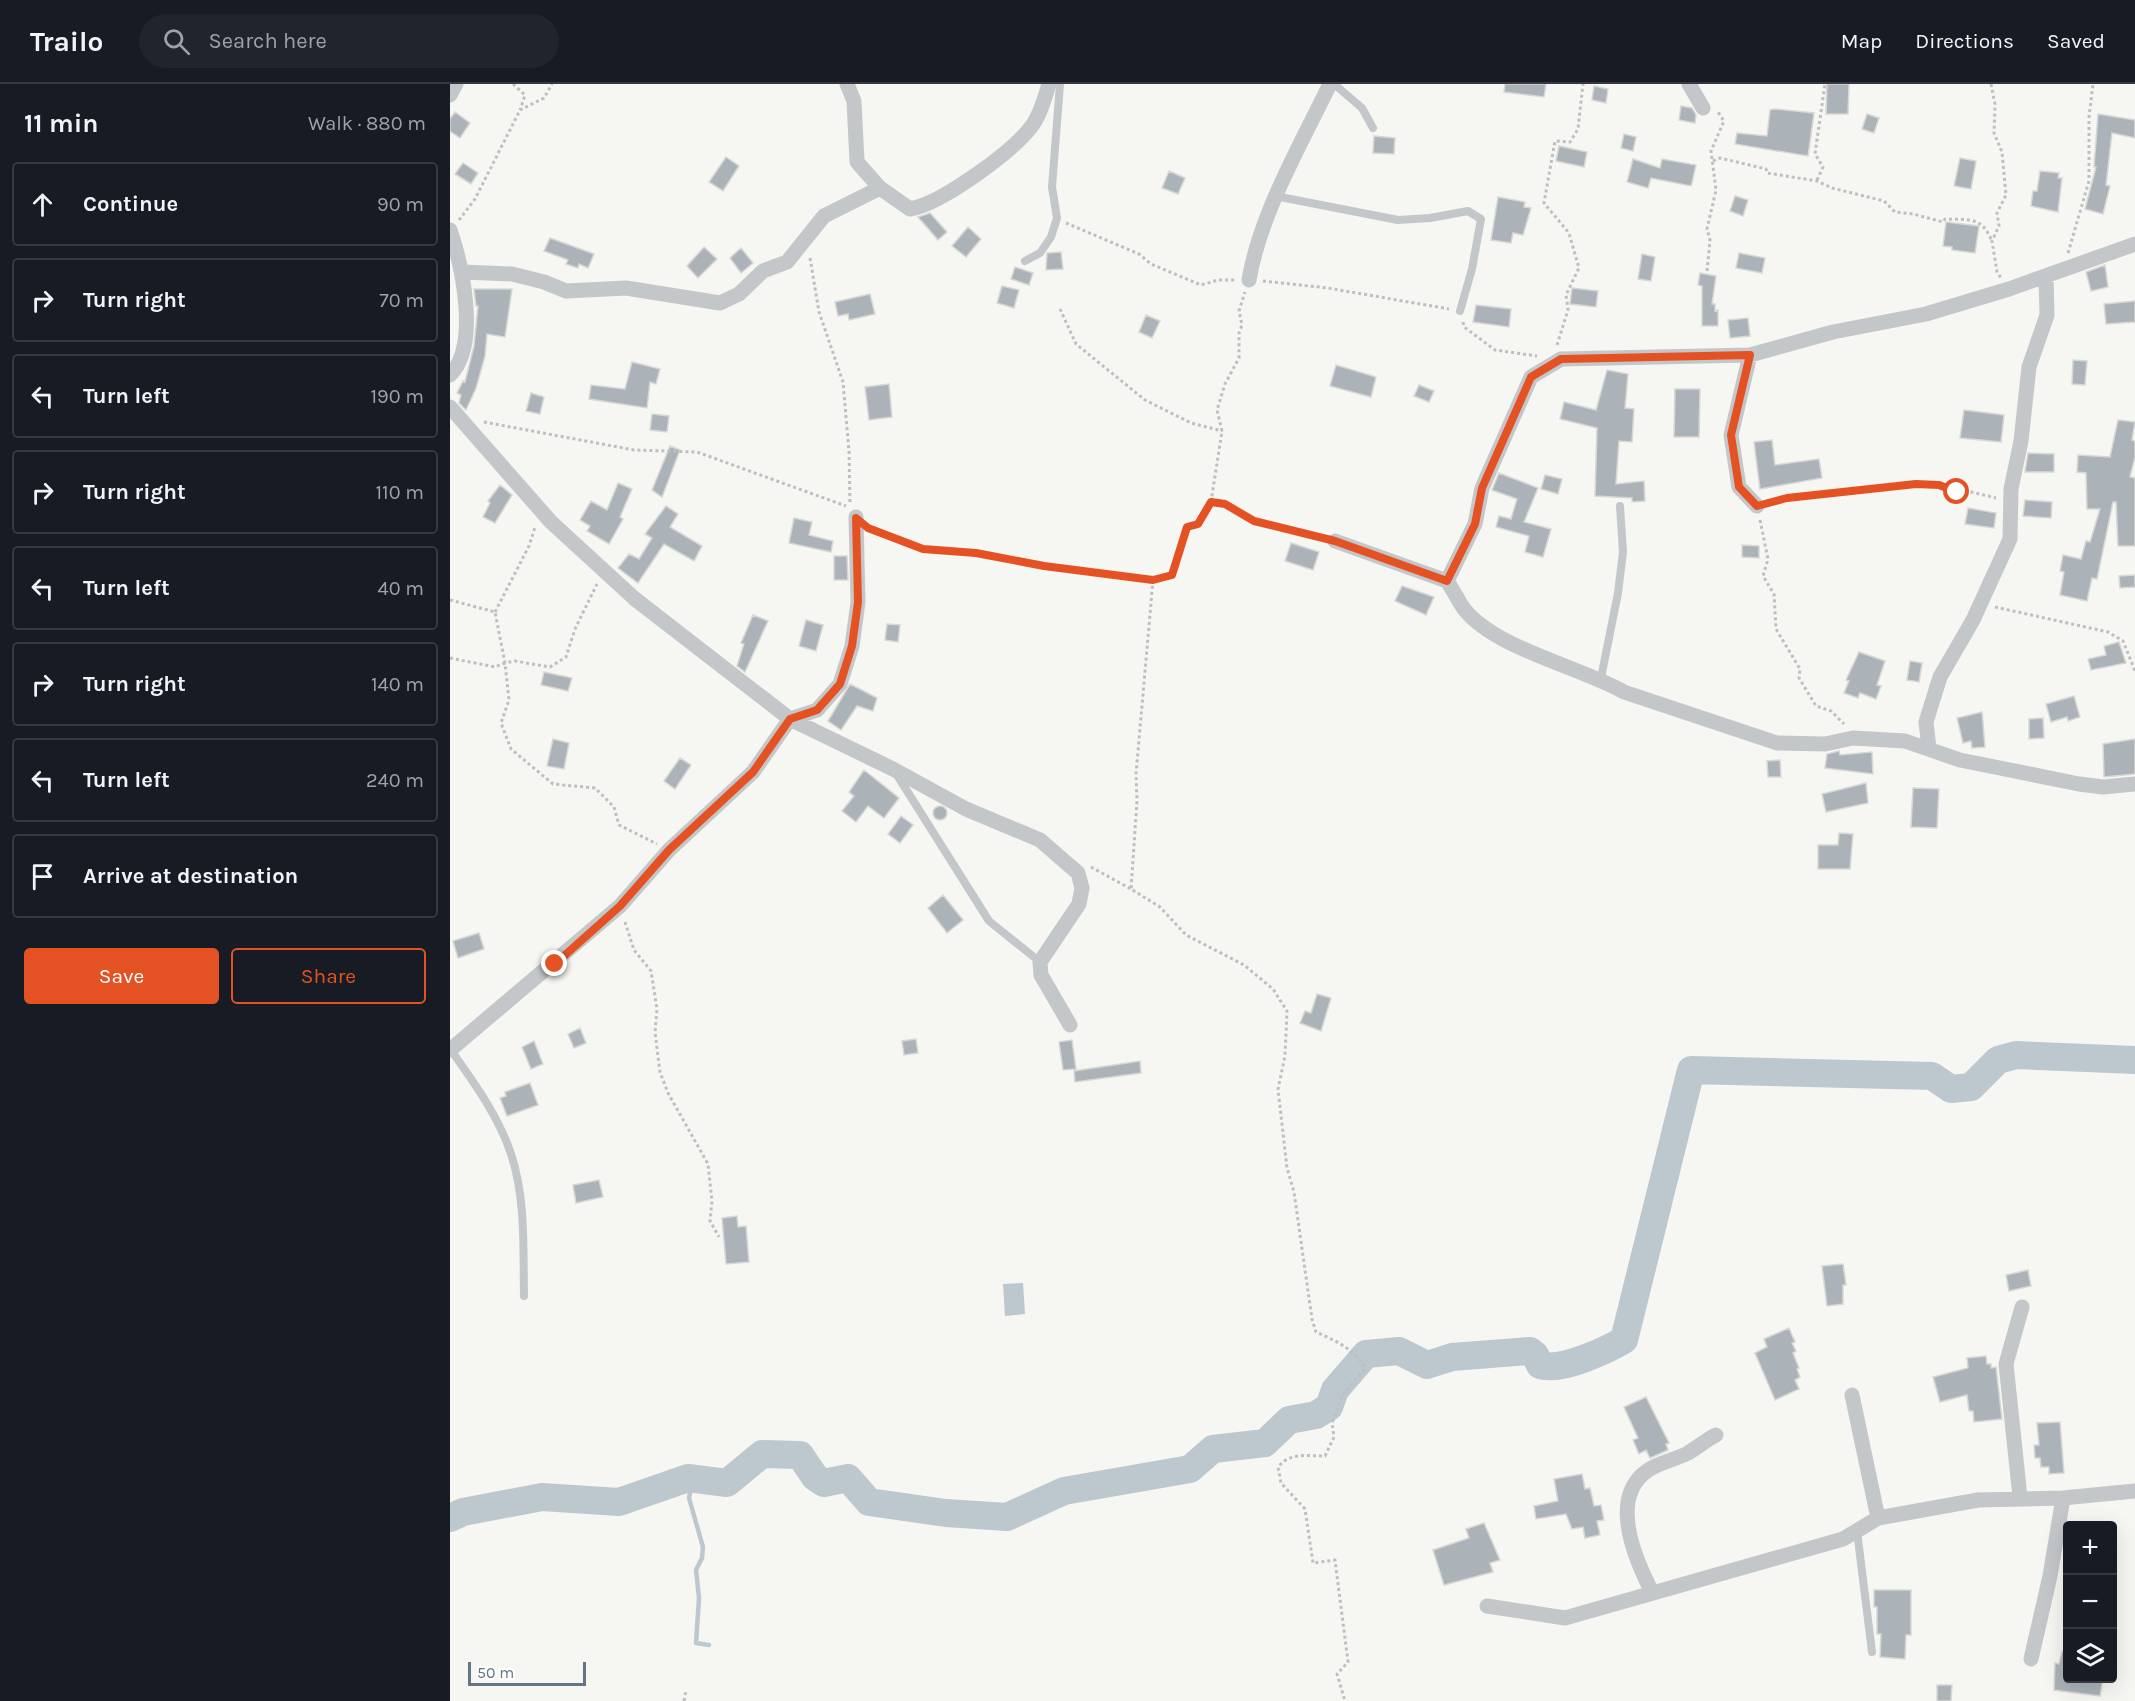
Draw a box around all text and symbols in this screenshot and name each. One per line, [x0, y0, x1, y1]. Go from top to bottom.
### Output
search box [139, 14, 559, 68]
text: Trailo [30, 25, 103, 58]
icon: search [160, 25, 193, 58]
text: Search here [208, 28, 327, 54]
text: Map [1841, 29, 1882, 53]
text: Directions [1915, 29, 2014, 53]
text: Saved [2047, 29, 2105, 53]
text: 11 min [24, 108, 99, 139]
text: Walk · 880 m [308, 112, 426, 135]
icon: ahead [26, 188, 59, 221]
text: Continue [83, 191, 178, 217]
text: 90 m [377, 193, 424, 216]
icon: right [26, 284, 59, 317]
text: Turn right [83, 287, 186, 313]
text: 70 m [379, 289, 424, 312]
icon: left [26, 380, 59, 413]
text: Turn left [83, 383, 170, 409]
text: 190 m [370, 385, 424, 408]
icon: right [26, 476, 59, 509]
route start [1943, 478, 1969, 504]
text: Turn right [83, 479, 186, 505]
text: 110 m [375, 481, 424, 504]
icon: left [26, 572, 59, 605]
text: Turn left [83, 575, 170, 601]
text: 40 m [378, 577, 424, 600]
icon: right [26, 668, 59, 701]
text: Turn right [83, 671, 186, 697]
text: 140 m [371, 673, 424, 696]
icon: left [26, 764, 59, 797]
text: Turn left [83, 767, 170, 793]
text: 240 m [366, 769, 424, 792]
icon: arrive [26, 860, 59, 893]
text: Arrive at destination [83, 863, 298, 889]
button: Save [24, 948, 219, 1004]
button: Share [231, 948, 426, 1004]
route end [541, 950, 567, 976]
map controls [2063, 1521, 2117, 1683]
button: + [2063, 1521, 2117, 1575]
button: − [2063, 1575, 2117, 1629]
button: layers [2063, 1629, 2117, 1683]
scale bar [468, 1659, 586, 1686]
text: 50 m [477, 1663, 514, 1682]

